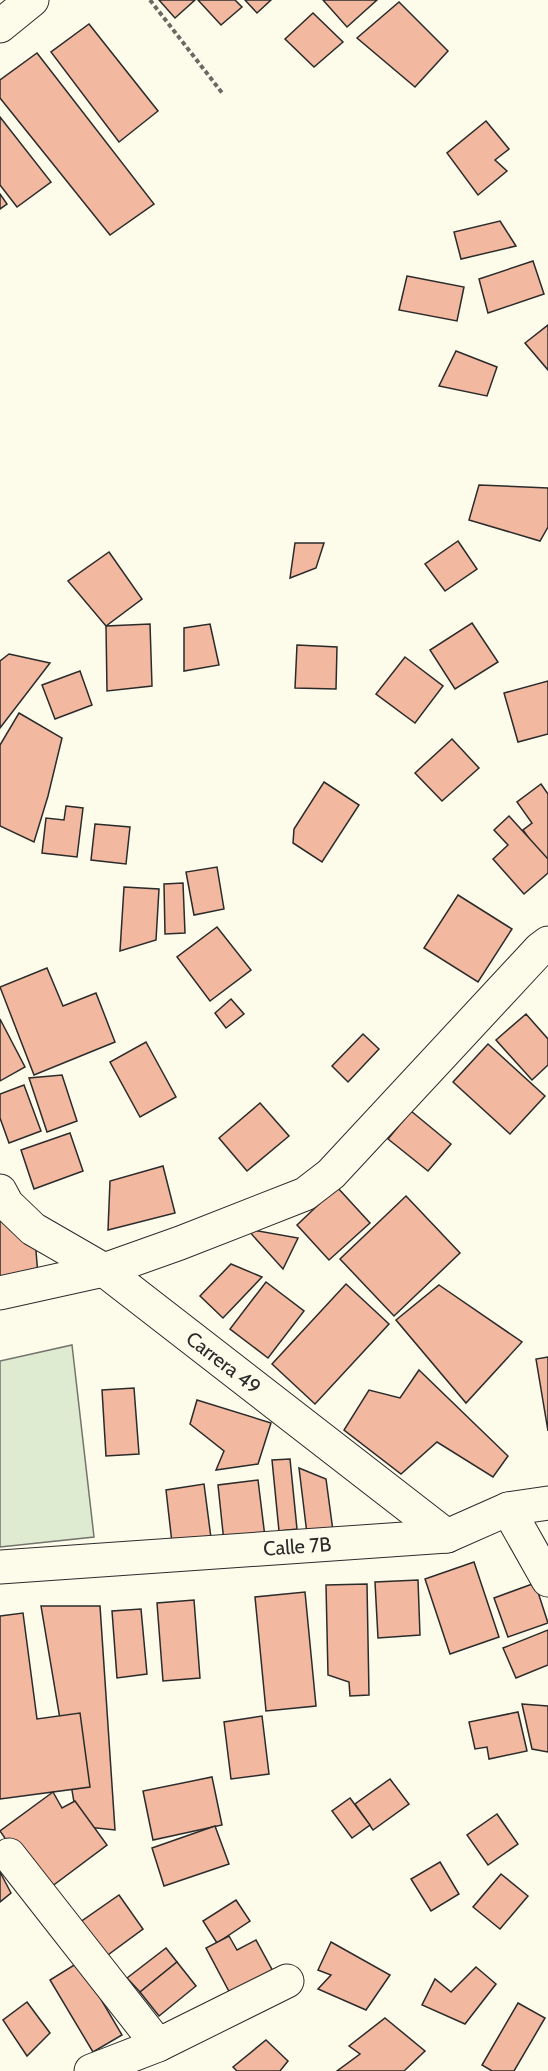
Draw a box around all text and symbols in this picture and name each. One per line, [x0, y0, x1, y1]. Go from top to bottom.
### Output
street label: Carrera 49 [181, 1326, 266, 1399]
street label: Calle 7B [263, 1532, 332, 1561]

